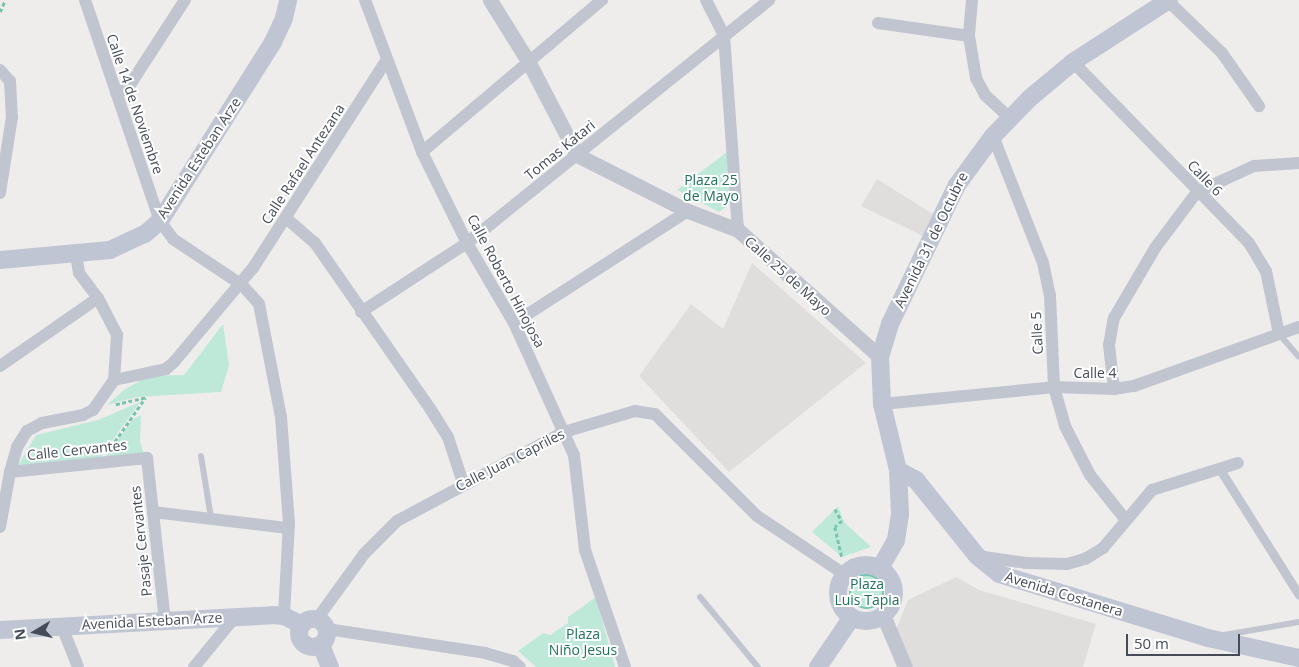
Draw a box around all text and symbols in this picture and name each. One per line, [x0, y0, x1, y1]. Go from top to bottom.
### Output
street label: Calle 14 de Noviembre [103, 32, 167, 176]
street label: Avenida Esteban Arze [154, 94, 244, 222]
street label: Calle Rafael Antezana [258, 101, 348, 227]
street label: Tomas Katari [521, 117, 599, 183]
street label: Calle 6 [1184, 157, 1226, 199]
street label: Avenida 31 de Octubre [891, 169, 971, 311]
park label: Plaza 25 de Mayo [683, 172, 739, 204]
street label: Calle Roberto Hinojosa [464, 211, 548, 351]
street label: Calle 25 de Mayo [741, 233, 835, 319]
street label: Calle 5 [1027, 311, 1047, 355]
street label: Calle 4 [1073, 365, 1117, 381]
street label: Calle Juan Capriles [453, 425, 567, 495]
street label: Calle Cervantes [26, 436, 128, 464]
street label: Pasaje Cervantes [127, 485, 155, 597]
street label: Avenida Costanera [1003, 568, 1125, 620]
park label: Plaza Luis Tapia [834, 576, 900, 608]
north arrow [10, 607, 60, 657]
street label: Avenida Esteban Arze [81, 609, 223, 633]
scale bar [1129, 624, 1243, 656]
park label: Plaza Niño Jesus [549, 626, 617, 658]
text: N [9, 627, 30, 642]
text: 50 m [1134, 633, 1169, 653]

